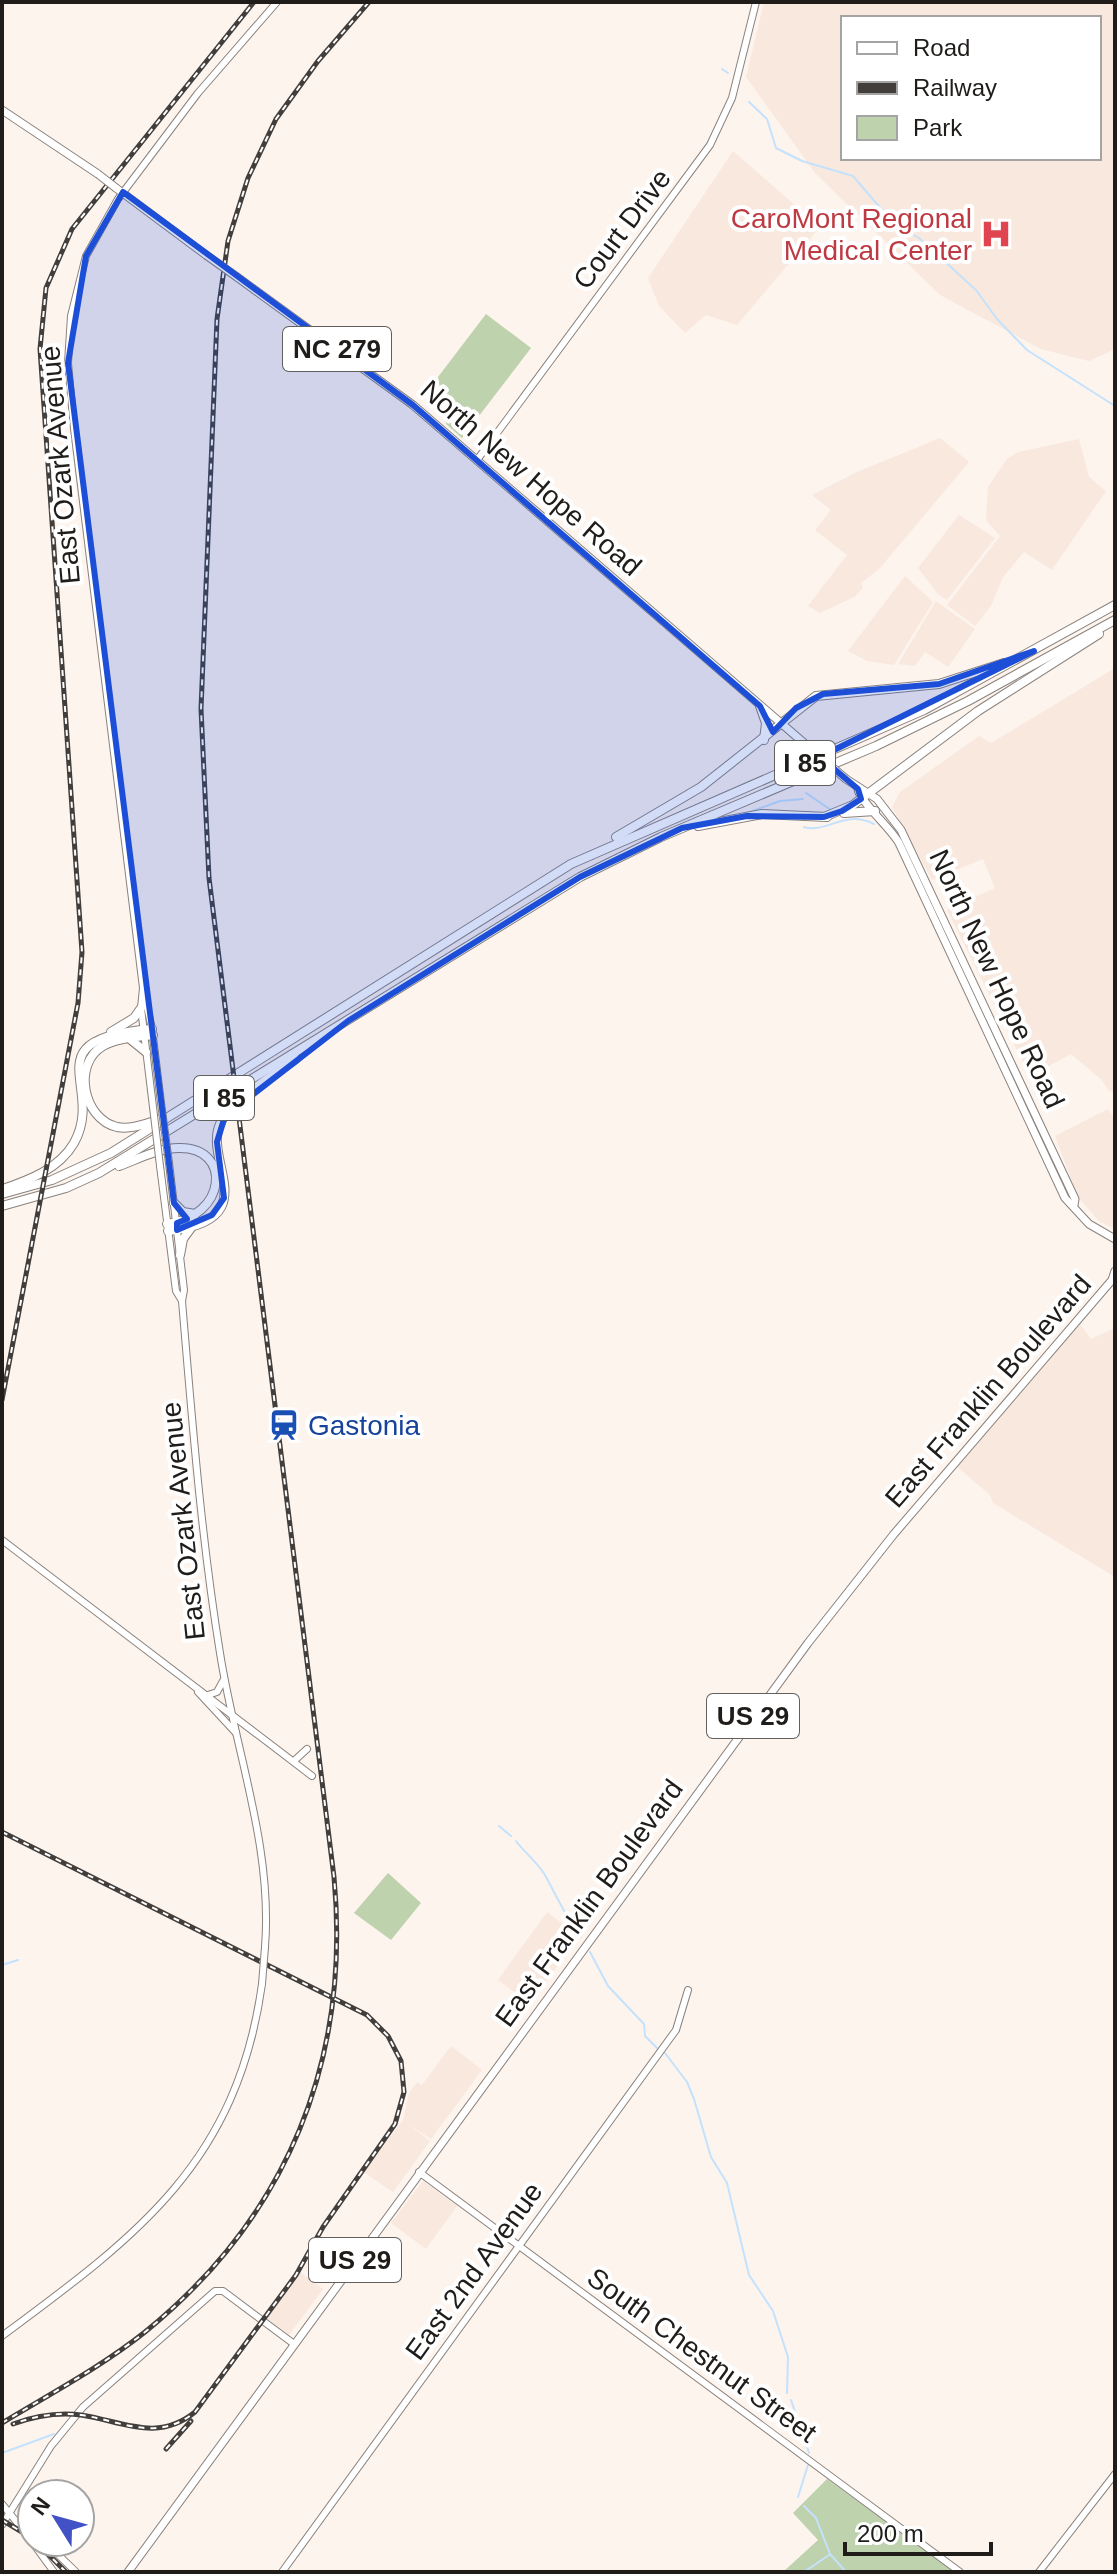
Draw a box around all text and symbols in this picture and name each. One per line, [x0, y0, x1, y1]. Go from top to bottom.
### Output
legend [841, 16, 1101, 160]
text: Road [913, 34, 970, 61]
text: Railway [913, 74, 997, 101]
text: Park [913, 114, 963, 141]
street label: Court Drive [567, 163, 677, 295]
place label: CaroMont Regional Medical Center [731, 203, 972, 266]
hospital icon: CaroMont Regional Medical Center [979, 217, 1013, 251]
road number: NC 279 [283, 327, 391, 371]
street label: East Ozark Avenue [34, 345, 86, 585]
street label: North New Hope Road [415, 374, 647, 582]
road number: I 85 [775, 741, 835, 785]
street label: North New Hope Road [923, 845, 1071, 1113]
road number: I 85 [194, 1076, 254, 1120]
street label: East Franklin Boulevard [879, 1269, 1097, 1513]
street label: East Ozark Avenue [155, 1400, 211, 1642]
station icon: Gastonia [267, 1408, 301, 1442]
place label: Gastonia [308, 1410, 420, 1441]
road number: US 29 [707, 1694, 799, 1738]
street label: East Franklin Boulevard [489, 1774, 689, 2032]
street label: East 2nd Avenue [399, 2176, 549, 2366]
road number: US 29 [309, 2238, 401, 2282]
street label: South Chestnut Street [581, 2261, 823, 2449]
north arrow [16, 2478, 96, 2558]
text: N [26, 2492, 55, 2520]
scale bar [845, 2506, 991, 2556]
text: 200 m [857, 2520, 924, 2547]

